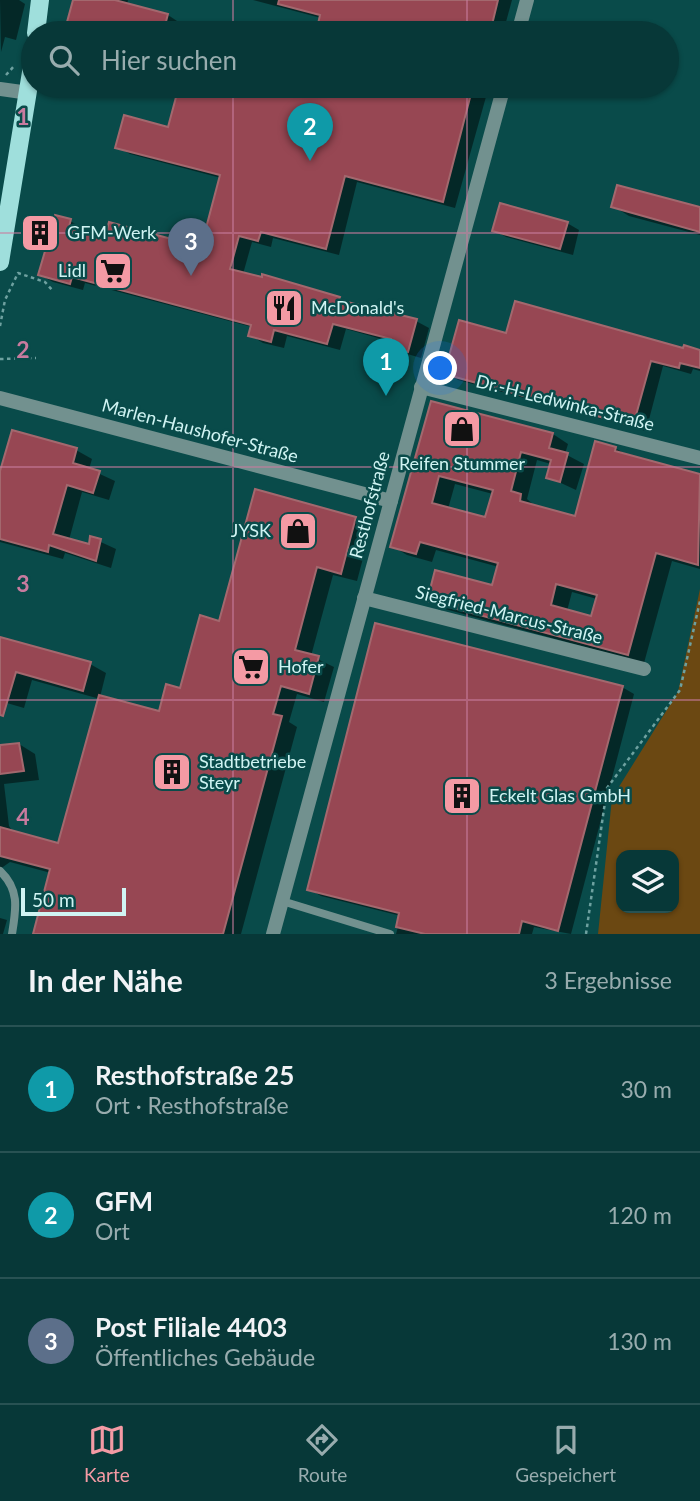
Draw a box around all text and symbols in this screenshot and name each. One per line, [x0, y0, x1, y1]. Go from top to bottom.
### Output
search box [21, 21, 679, 98]
icon: search [45, 41, 83, 79]
text: Hier suchen [101, 44, 237, 76]
text: 1 [16, 102, 30, 130]
pin: 2 [287, 103, 333, 161]
building icon: GFM-Werk [19, 212, 61, 254]
pin: 3 [168, 218, 214, 276]
place label: GFM-Werk [67, 221, 157, 243]
supermarket icon: Lidl [92, 250, 134, 292]
place label: Lidl [58, 259, 86, 281]
restaurant icon: McDonald's [263, 287, 305, 329]
place label: McDonald's [311, 296, 405, 318]
text: 2 [16, 335, 30, 363]
pin: 1 [363, 338, 409, 396]
your location [423, 351, 457, 385]
street label: Dr.-H-Ledwinka-Straße [474, 369, 657, 435]
street label: Marlen-Haushofer-Straße [100, 393, 301, 467]
shop icon: Reifen Stummer [441, 408, 483, 450]
street label: Resthofstraße [344, 449, 394, 561]
place label: Reifen Stummer [399, 452, 526, 474]
shop icon: JYSK [277, 510, 319, 552]
place label: JYSK [231, 519, 271, 541]
text: 3 [16, 569, 30, 597]
street label: Siegfried-Marcus-Straße [413, 580, 605, 648]
supermarket icon: Hofer [230, 646, 272, 688]
place label: Hofer [278, 655, 324, 677]
place label: Stadtbetriebe Steyr [199, 750, 306, 793]
building icon: Stadtbetriebe Steyr [151, 751, 193, 793]
building icon: Eckelt Glas GmbH [441, 775, 483, 817]
place label: Eckelt Glas GmbH [489, 784, 631, 806]
text: 4 [16, 802, 30, 830]
map controls [616, 850, 679, 913]
button: layers [616, 850, 679, 913]
scale bar [21, 885, 126, 917]
text: 50 m [32, 888, 75, 911]
text: In der Nähe [28, 962, 183, 998]
text: 3 Ergebnisse [544, 966, 672, 994]
text: Resthofstraße 25 [95, 1059, 294, 1091]
text: 1 [44, 1075, 58, 1103]
text: 30 m [621, 1075, 672, 1103]
text: Ort · Resthofstraße [95, 1091, 289, 1119]
text: GFM [95, 1185, 153, 1217]
text: 2 [44, 1201, 58, 1229]
text: 120 m [607, 1201, 672, 1229]
text: Ort [95, 1217, 130, 1245]
text: Post Filiale 4403 [95, 1311, 287, 1343]
text: 3 [44, 1327, 58, 1355]
text: 130 m [607, 1327, 672, 1355]
text: Öffentliches Gebäude [95, 1343, 315, 1371]
tab: Karte [84, 1421, 130, 1486]
tab: Route [298, 1421, 347, 1486]
tab: Gespeichert [515, 1421, 616, 1486]

